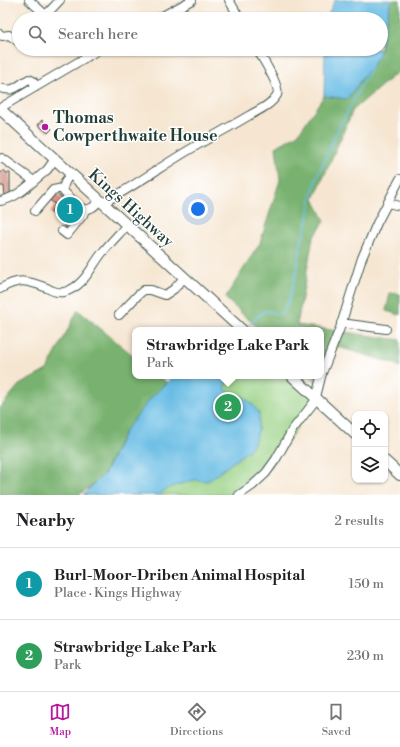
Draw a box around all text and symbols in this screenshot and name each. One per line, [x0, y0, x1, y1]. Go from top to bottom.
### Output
search box [12, 12, 388, 56]
icon: search [26, 23, 48, 45]
text: Search here [58, 25, 138, 44]
place label: Thomas Cowperthwaite House [53, 108, 218, 146]
marker: Thomas Cowperthwaite House [40, 122, 50, 132]
street label: Kings Highway [84, 165, 178, 252]
pin: 1 [57, 195, 83, 225]
your location [188, 199, 208, 219]
popup [132, 327, 324, 379]
text: Strawbridge Lake Park [147, 336, 309, 355]
text: Park [147, 355, 174, 371]
pin: 2 [215, 392, 241, 422]
map controls [352, 411, 388, 483]
button: locate [352, 411, 388, 447]
button: layers [352, 447, 388, 483]
text: Nearby [16, 510, 75, 532]
text: 2 results [335, 513, 384, 529]
text: Burl-Moor-Driben Animal Hospital [54, 566, 305, 585]
text: 1 [26, 576, 32, 592]
text: 150 m [349, 576, 384, 592]
text: Place · Kings Highway [54, 585, 182, 601]
text: Strawbridge Lake Park [54, 638, 217, 657]
text: 2 [25, 648, 33, 664]
text: 230 m [347, 648, 384, 664]
text: Park [54, 657, 81, 673]
tab: Map [49, 701, 71, 739]
tab: Directions [170, 701, 223, 739]
tab: Saved [322, 701, 351, 739]

